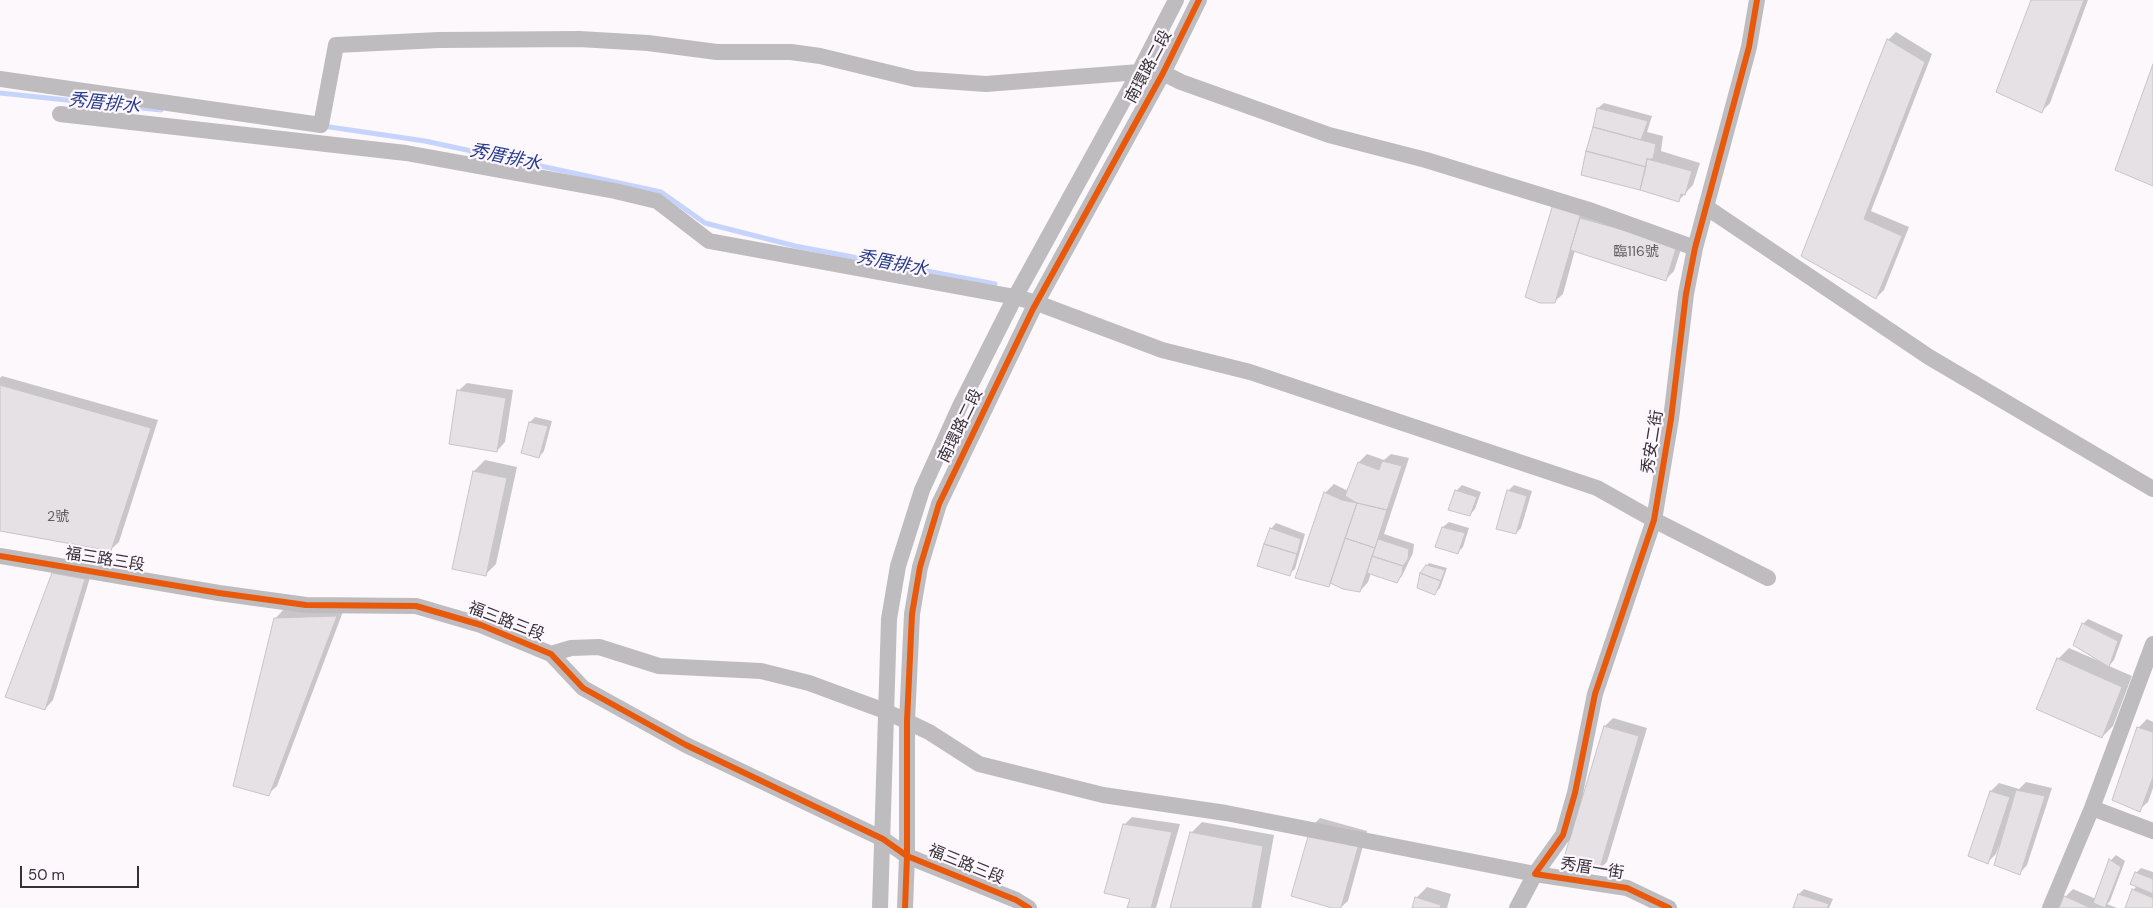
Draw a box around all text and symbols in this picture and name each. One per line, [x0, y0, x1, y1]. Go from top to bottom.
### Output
street label: 南環路二段 [1122, 27, 1176, 107]
water label: 秀厝排水 [67, 89, 141, 119]
water label: 秀厝排水 [468, 140, 542, 176]
house number: 臨116號 [1613, 244, 1659, 260]
water label: 秀厝排水 [855, 247, 929, 281]
street label: 南環路二段 [935, 386, 987, 466]
street label: 秀安二街 [1639, 409, 1667, 475]
house number: 2號 [47, 509, 69, 525]
street label: 福三路三段 [64, 544, 146, 576]
street label: 福三路三段 [465, 599, 547, 645]
street label: 福三路三段 [925, 841, 1007, 889]
street label: 秀厝一街 [1559, 855, 1625, 883]
scale bar [22, 856, 141, 888]
text: 50 m [28, 865, 65, 885]

